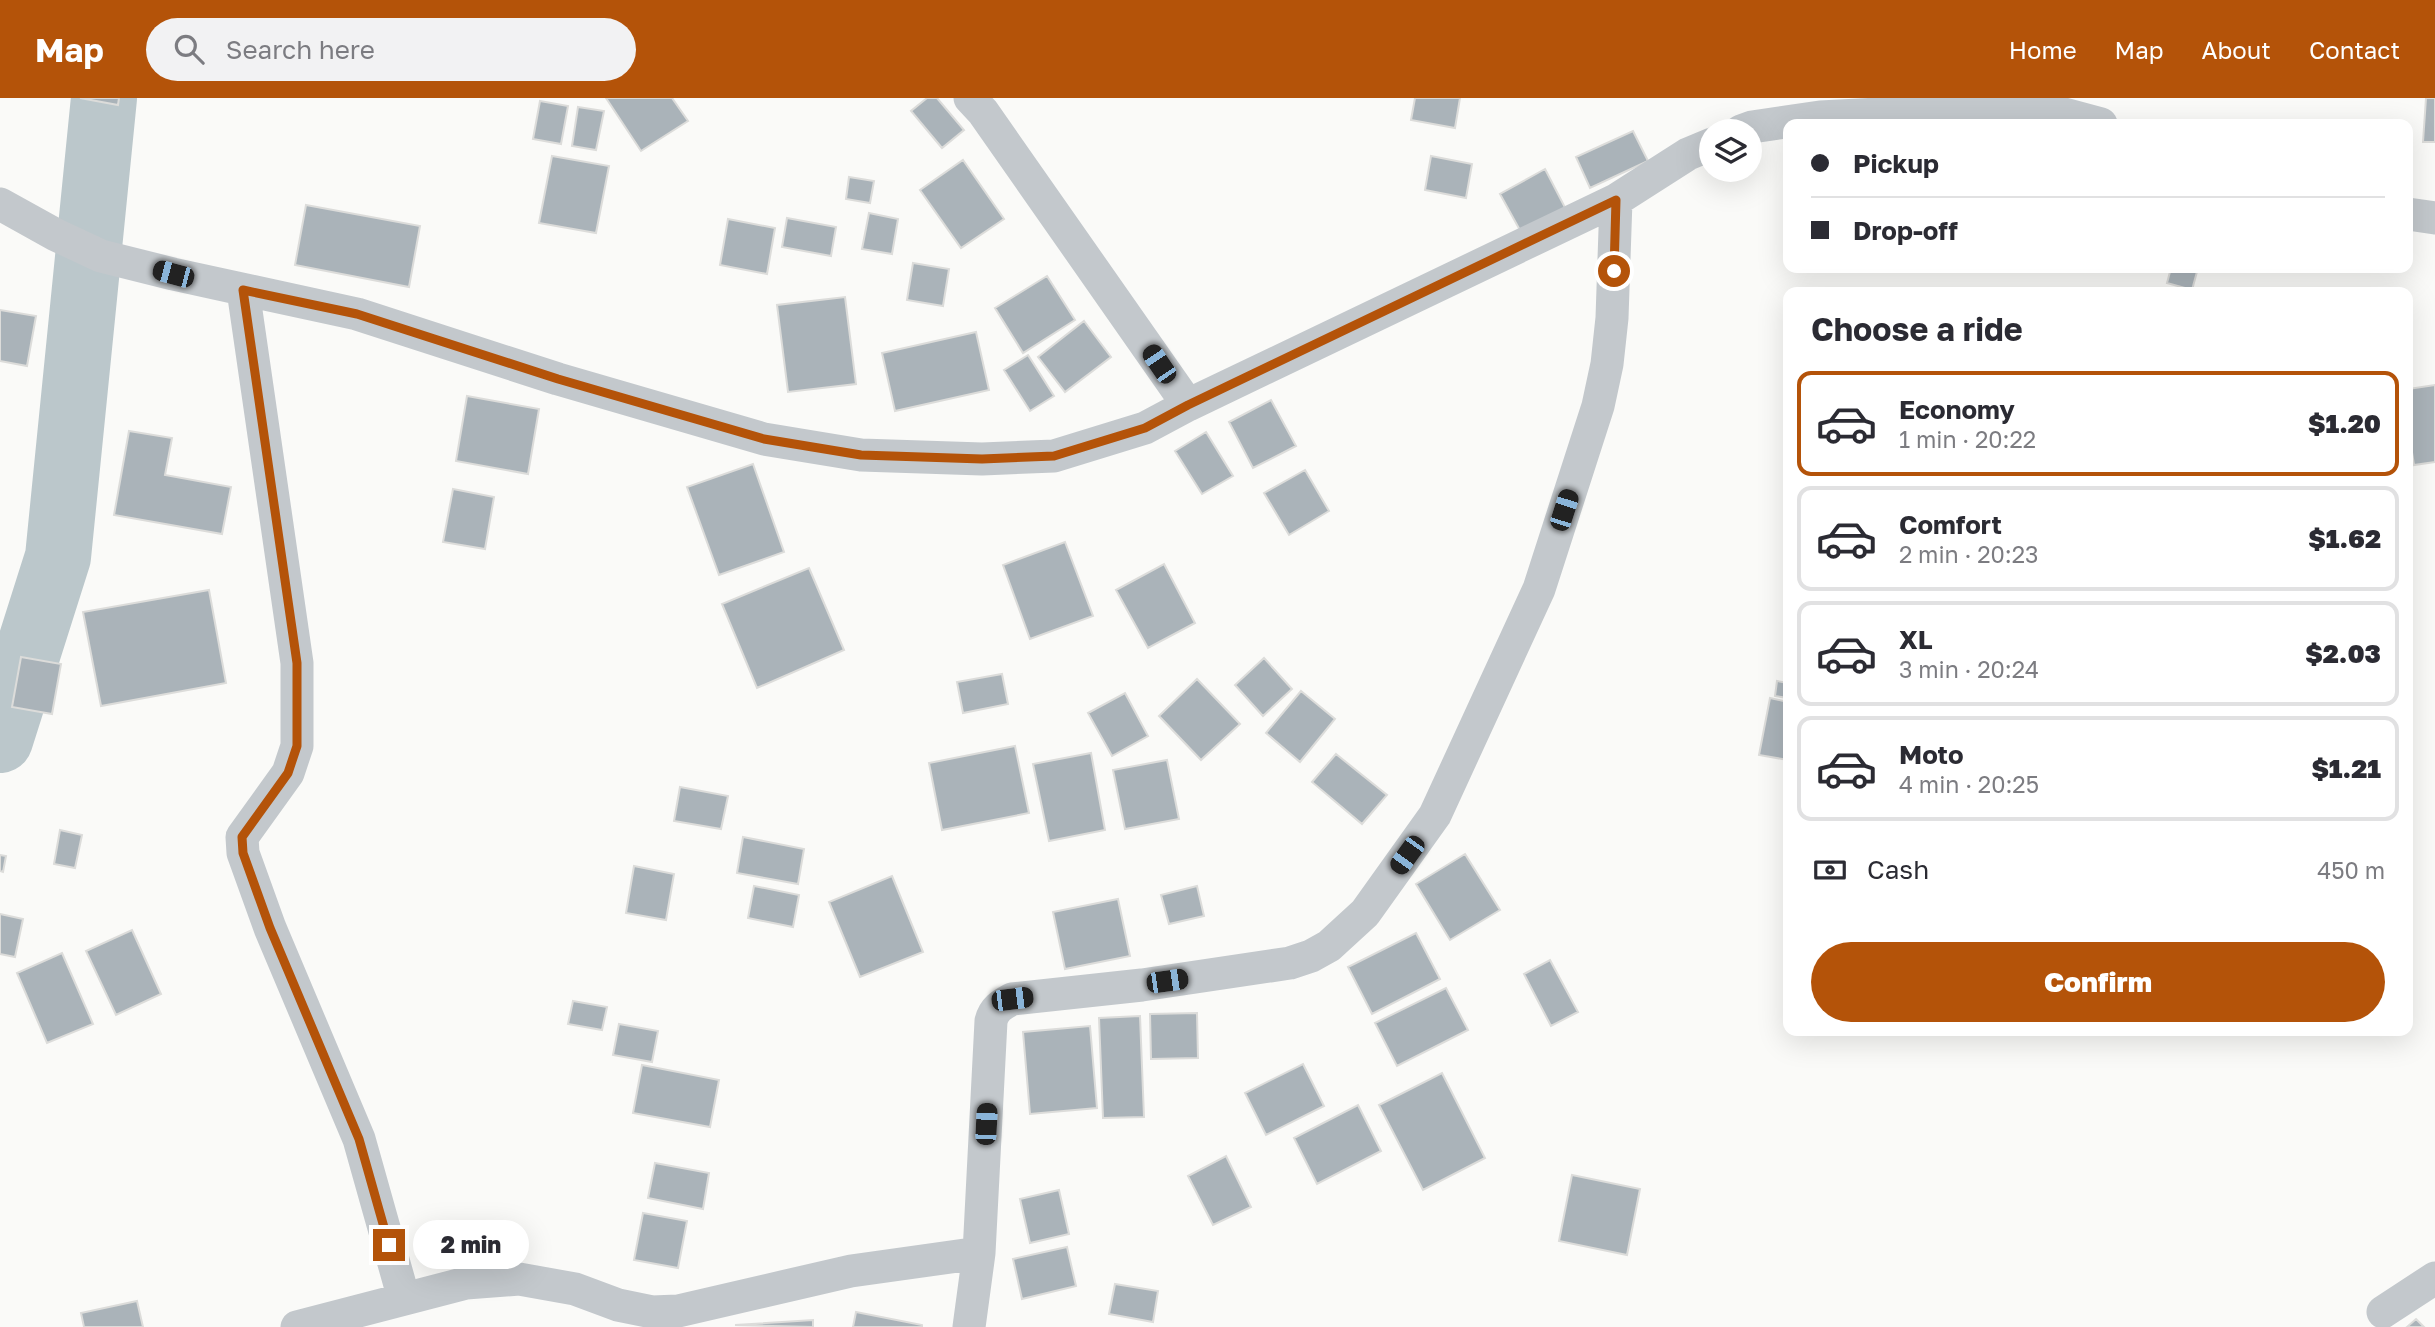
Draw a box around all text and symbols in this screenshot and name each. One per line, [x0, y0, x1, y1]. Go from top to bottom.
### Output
search box [146, 18, 636, 81]
text: Map [35, 30, 104, 69]
icon: search [170, 30, 208, 68]
text: Search here [226, 34, 375, 65]
text: Home [2009, 35, 2077, 64]
text: Map [2115, 35, 2164, 64]
text: About [2202, 35, 2271, 64]
text: Contact [2309, 35, 2400, 64]
map controls [1699, 119, 1762, 182]
button: layers [1699, 119, 1762, 182]
text: Pickup [1853, 148, 1939, 179]
text: Drop-off [1853, 215, 1958, 246]
route start [1598, 255, 1630, 287]
car [150, 258, 197, 290]
text: Choose a ride [1811, 310, 2023, 348]
car [1139, 341, 1180, 387]
icon: car [1815, 392, 1878, 455]
text: Economy [1899, 394, 2015, 425]
text: $1.20 [2308, 408, 2381, 439]
text: 1 min · 20:22 [1899, 425, 2036, 453]
car [1548, 487, 1581, 533]
icon: car [1815, 507, 1878, 570]
text: Comfort [1899, 509, 2002, 540]
text: $1.62 [2308, 523, 2381, 554]
text: 2 min · 20:23 [1899, 540, 2038, 568]
icon: car [1815, 622, 1878, 685]
text: XL [1899, 624, 1933, 655]
text: $2.03 [2305, 638, 2381, 669]
text: 3 min · 20:24 [1899, 655, 2039, 683]
icon: car [1815, 737, 1878, 800]
text: Moto [1899, 739, 1964, 770]
text: $1.21 [2311, 753, 2381, 784]
text: 4 min · 20:25 [1899, 770, 2039, 798]
car [1387, 832, 1428, 878]
icon: cash [1811, 851, 1849, 889]
text: Cash [1867, 854, 1929, 885]
text: 450 m [2317, 856, 2385, 884]
button: Confirm [1811, 942, 2385, 1022]
car [1145, 968, 1190, 994]
car [990, 986, 1035, 1012]
car [975, 1102, 998, 1146]
callout: 2 min [414, 1220, 529, 1270]
route end [373, 1229, 405, 1261]
text: 2 min [441, 1230, 501, 1258]

